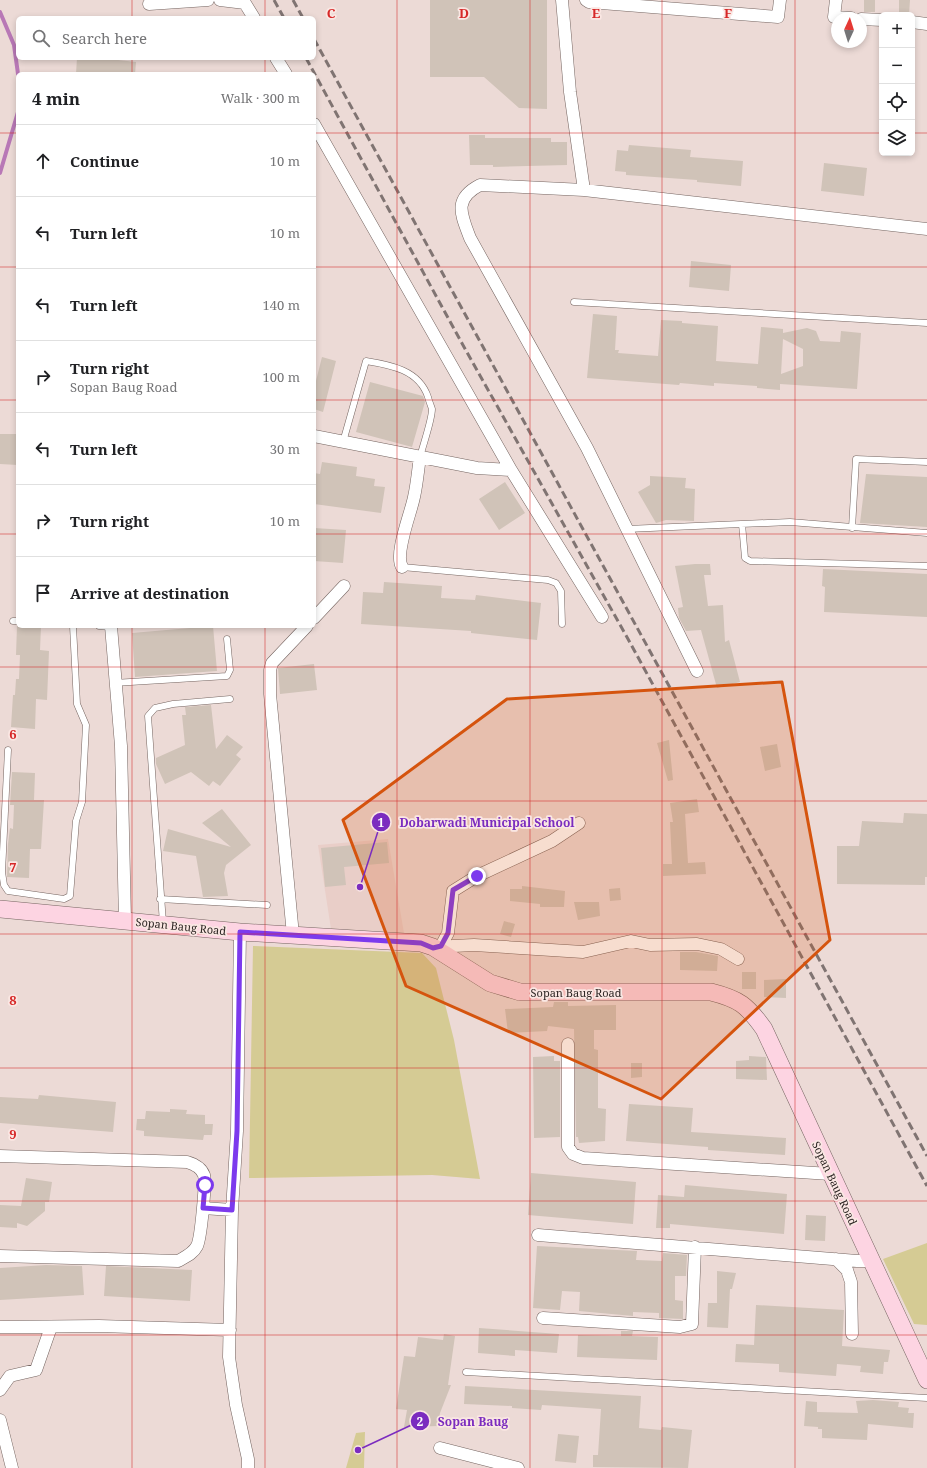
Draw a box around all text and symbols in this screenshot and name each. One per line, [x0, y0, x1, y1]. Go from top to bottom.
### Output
text: C [327, 4, 336, 22]
text: D [459, 4, 469, 22]
text: E [592, 4, 601, 22]
text: F [724, 4, 732, 22]
north arrow [831, 12, 867, 48]
map controls [879, 12, 915, 156]
button: + [879, 12, 915, 48]
search box [16, 16, 316, 60]
icon: search [30, 27, 52, 49]
text: Search here [62, 28, 147, 48]
button: − [879, 48, 915, 84]
button: locate [879, 84, 915, 120]
text: 4 min [32, 87, 80, 110]
text: Walk · 300 m [221, 89, 300, 107]
button: layers [879, 120, 915, 156]
icon: ahead [32, 150, 54, 172]
text: Continue [70, 151, 139, 171]
text: 10 m [270, 152, 300, 170]
icon: left [32, 222, 54, 244]
text: Turn left [70, 223, 138, 243]
text: 10 m [270, 224, 300, 242]
icon: left [32, 294, 54, 316]
text: Turn left [70, 295, 138, 315]
text: 140 m [263, 296, 300, 314]
text: Turn right [70, 358, 149, 378]
icon: right [32, 366, 54, 388]
text: 100 m [263, 368, 300, 386]
text: Sopan Baug Road [70, 378, 177, 396]
icon: left [32, 438, 54, 460]
text: Turn left [70, 439, 138, 459]
text: 30 m [270, 440, 300, 458]
icon: right [32, 510, 54, 532]
text: Turn right [70, 511, 149, 531]
text: 10 m [270, 512, 300, 530]
icon: arrive [32, 582, 54, 604]
text: Arrive at destination [70, 583, 229, 603]
text: 6 [9, 725, 17, 743]
callout: Dobarwadi Municipal School [371, 810, 583, 834]
text: 1 [378, 814, 385, 831]
text: Dobarwadi Municipal School [399, 814, 575, 831]
text: 7 [9, 858, 17, 876]
route end [468, 867, 486, 885]
street label: Sopan Baug Road [135, 914, 227, 938]
street label: Sopan Baug Road [531, 985, 622, 1000]
text: 8 [9, 991, 17, 1009]
text: 9 [9, 1125, 17, 1143]
street label: Sopan Baug Road [809, 1139, 861, 1228]
route start [196, 1176, 214, 1194]
callout: Sopan Baug [410, 1409, 516, 1433]
text: 2 [417, 1413, 424, 1430]
text: Sopan Baug [438, 1413, 508, 1430]

